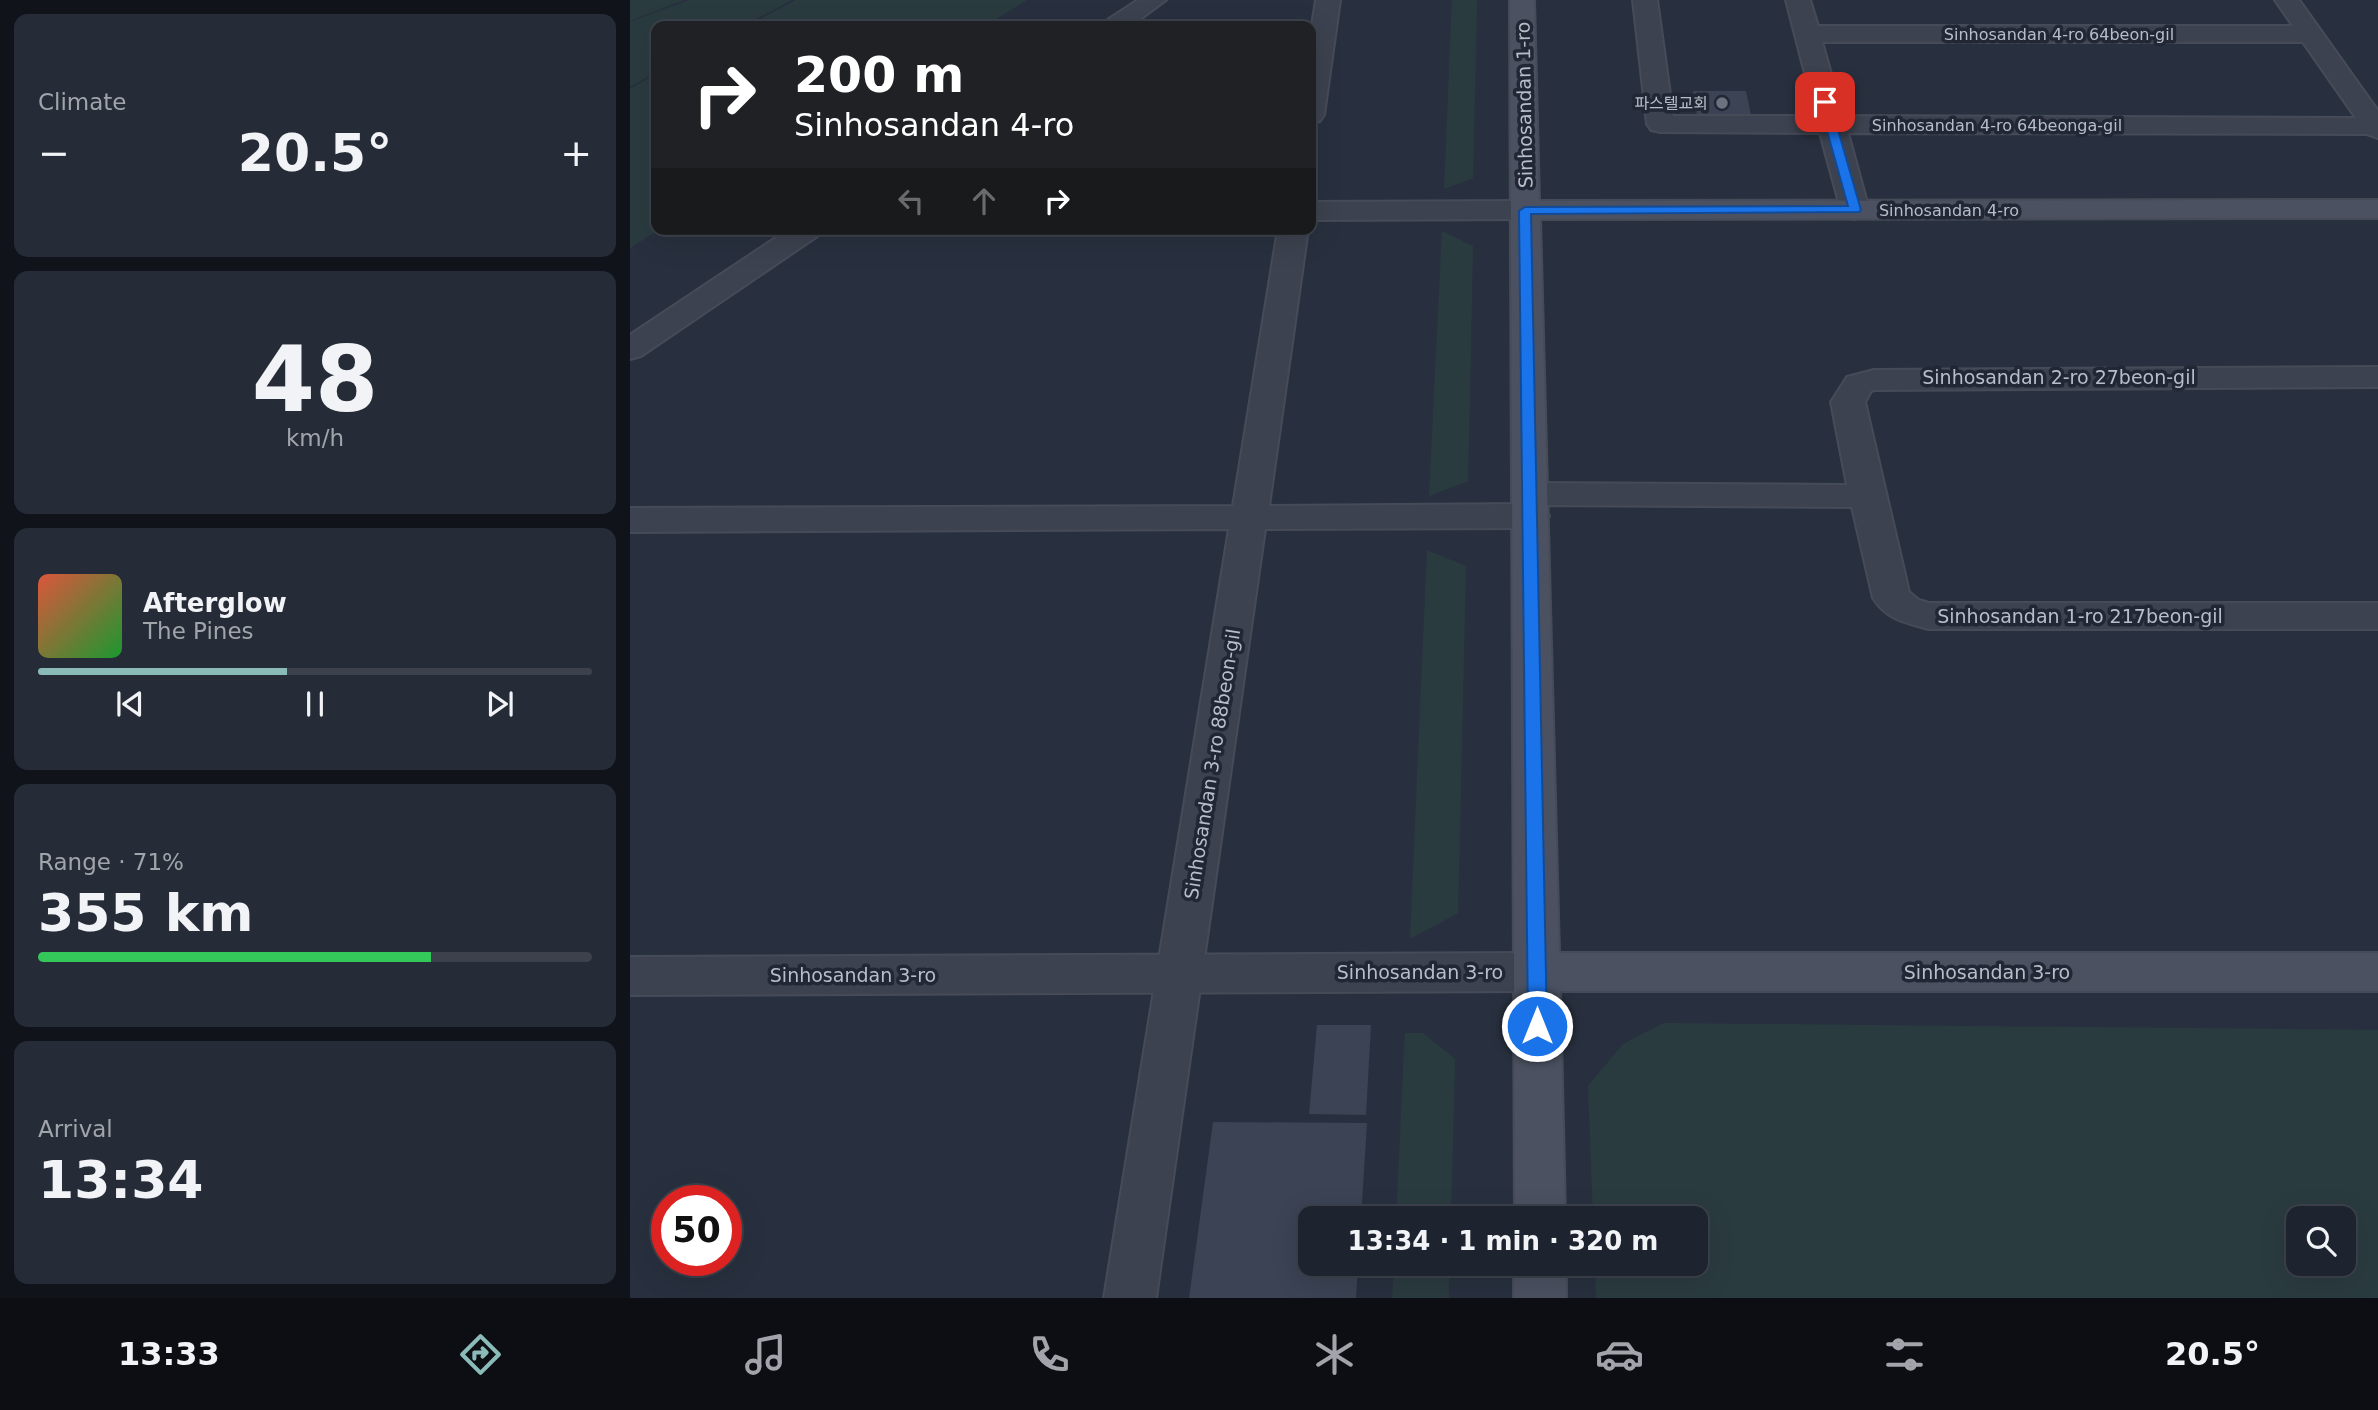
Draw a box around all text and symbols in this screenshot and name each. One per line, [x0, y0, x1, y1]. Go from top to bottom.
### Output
street label: Sinhosandan 1-ro [1512, 22, 1536, 188]
street label: Sinhosandan 4-ro 64beon-gil [1944, 25, 2174, 44]
text: 200 m [794, 47, 964, 104]
icon: right [679, 49, 770, 140]
pin [1795, 72, 1855, 132]
icon: arrive [1806, 83, 1844, 121]
text: Climate [38, 89, 127, 115]
place label: 파스텔교회 [1634, 94, 1708, 113]
marker: 파스텔교회 [1714, 95, 1730, 111]
text: Sinhosandan 4-ro [794, 106, 1074, 144]
street label: Sinhosandan 4-ro 64beonga-gil [1872, 116, 2122, 135]
text: 20.5° [238, 123, 392, 183]
text: − [38, 131, 70, 175]
text: + [560, 131, 592, 175]
icon: left [892, 182, 930, 220]
icon: ahead [965, 182, 1003, 220]
icon: right [1038, 182, 1076, 220]
street label: Sinhosandan 4-ro [1879, 201, 2019, 220]
text: 48 [252, 327, 378, 432]
street label: Sinhosandan 2-ro 27beon-gil [1922, 366, 2196, 388]
text: km/h [286, 425, 344, 451]
text: Afterglow [143, 588, 287, 618]
street label: Sinhosandan 1-ro 217beon-gil [1937, 605, 2223, 627]
text: The Pines [143, 618, 254, 644]
street label: Sinhosandan 3-ro 88beon-gil [1180, 627, 1244, 901]
icon: previous [111, 685, 149, 723]
icon: pause [296, 685, 334, 723]
icon: next [481, 685, 519, 723]
text: Range · 71% [38, 849, 184, 875]
text: 355 km [38, 883, 253, 943]
street label: Sinhosandan 3-ro [1337, 961, 1503, 983]
street label: Sinhosandan 3-ro [1904, 961, 2070, 983]
street label: Sinhosandan 3-ro [770, 964, 936, 986]
position arrow [1500, 989, 1574, 1063]
text: Arrival [38, 1116, 113, 1142]
text: 13:34 [38, 1150, 204, 1210]
speed limit sign: 50 [651, 1185, 742, 1276]
map controls [2286, 1206, 2356, 1276]
button: search [2286, 1206, 2356, 1276]
text: 13:34 · 1 min · 320 m [1348, 1226, 1658, 1256]
icon: directions [456, 1330, 505, 1379]
icon: music [741, 1330, 790, 1379]
icon: phone [1025, 1330, 1074, 1379]
icon: climate [1310, 1330, 1359, 1379]
icon: car [1595, 1330, 1644, 1379]
icon: filters [1880, 1330, 1929, 1379]
text: 13:33 [118, 1335, 220, 1373]
text: 20.5° [2165, 1335, 2260, 1373]

